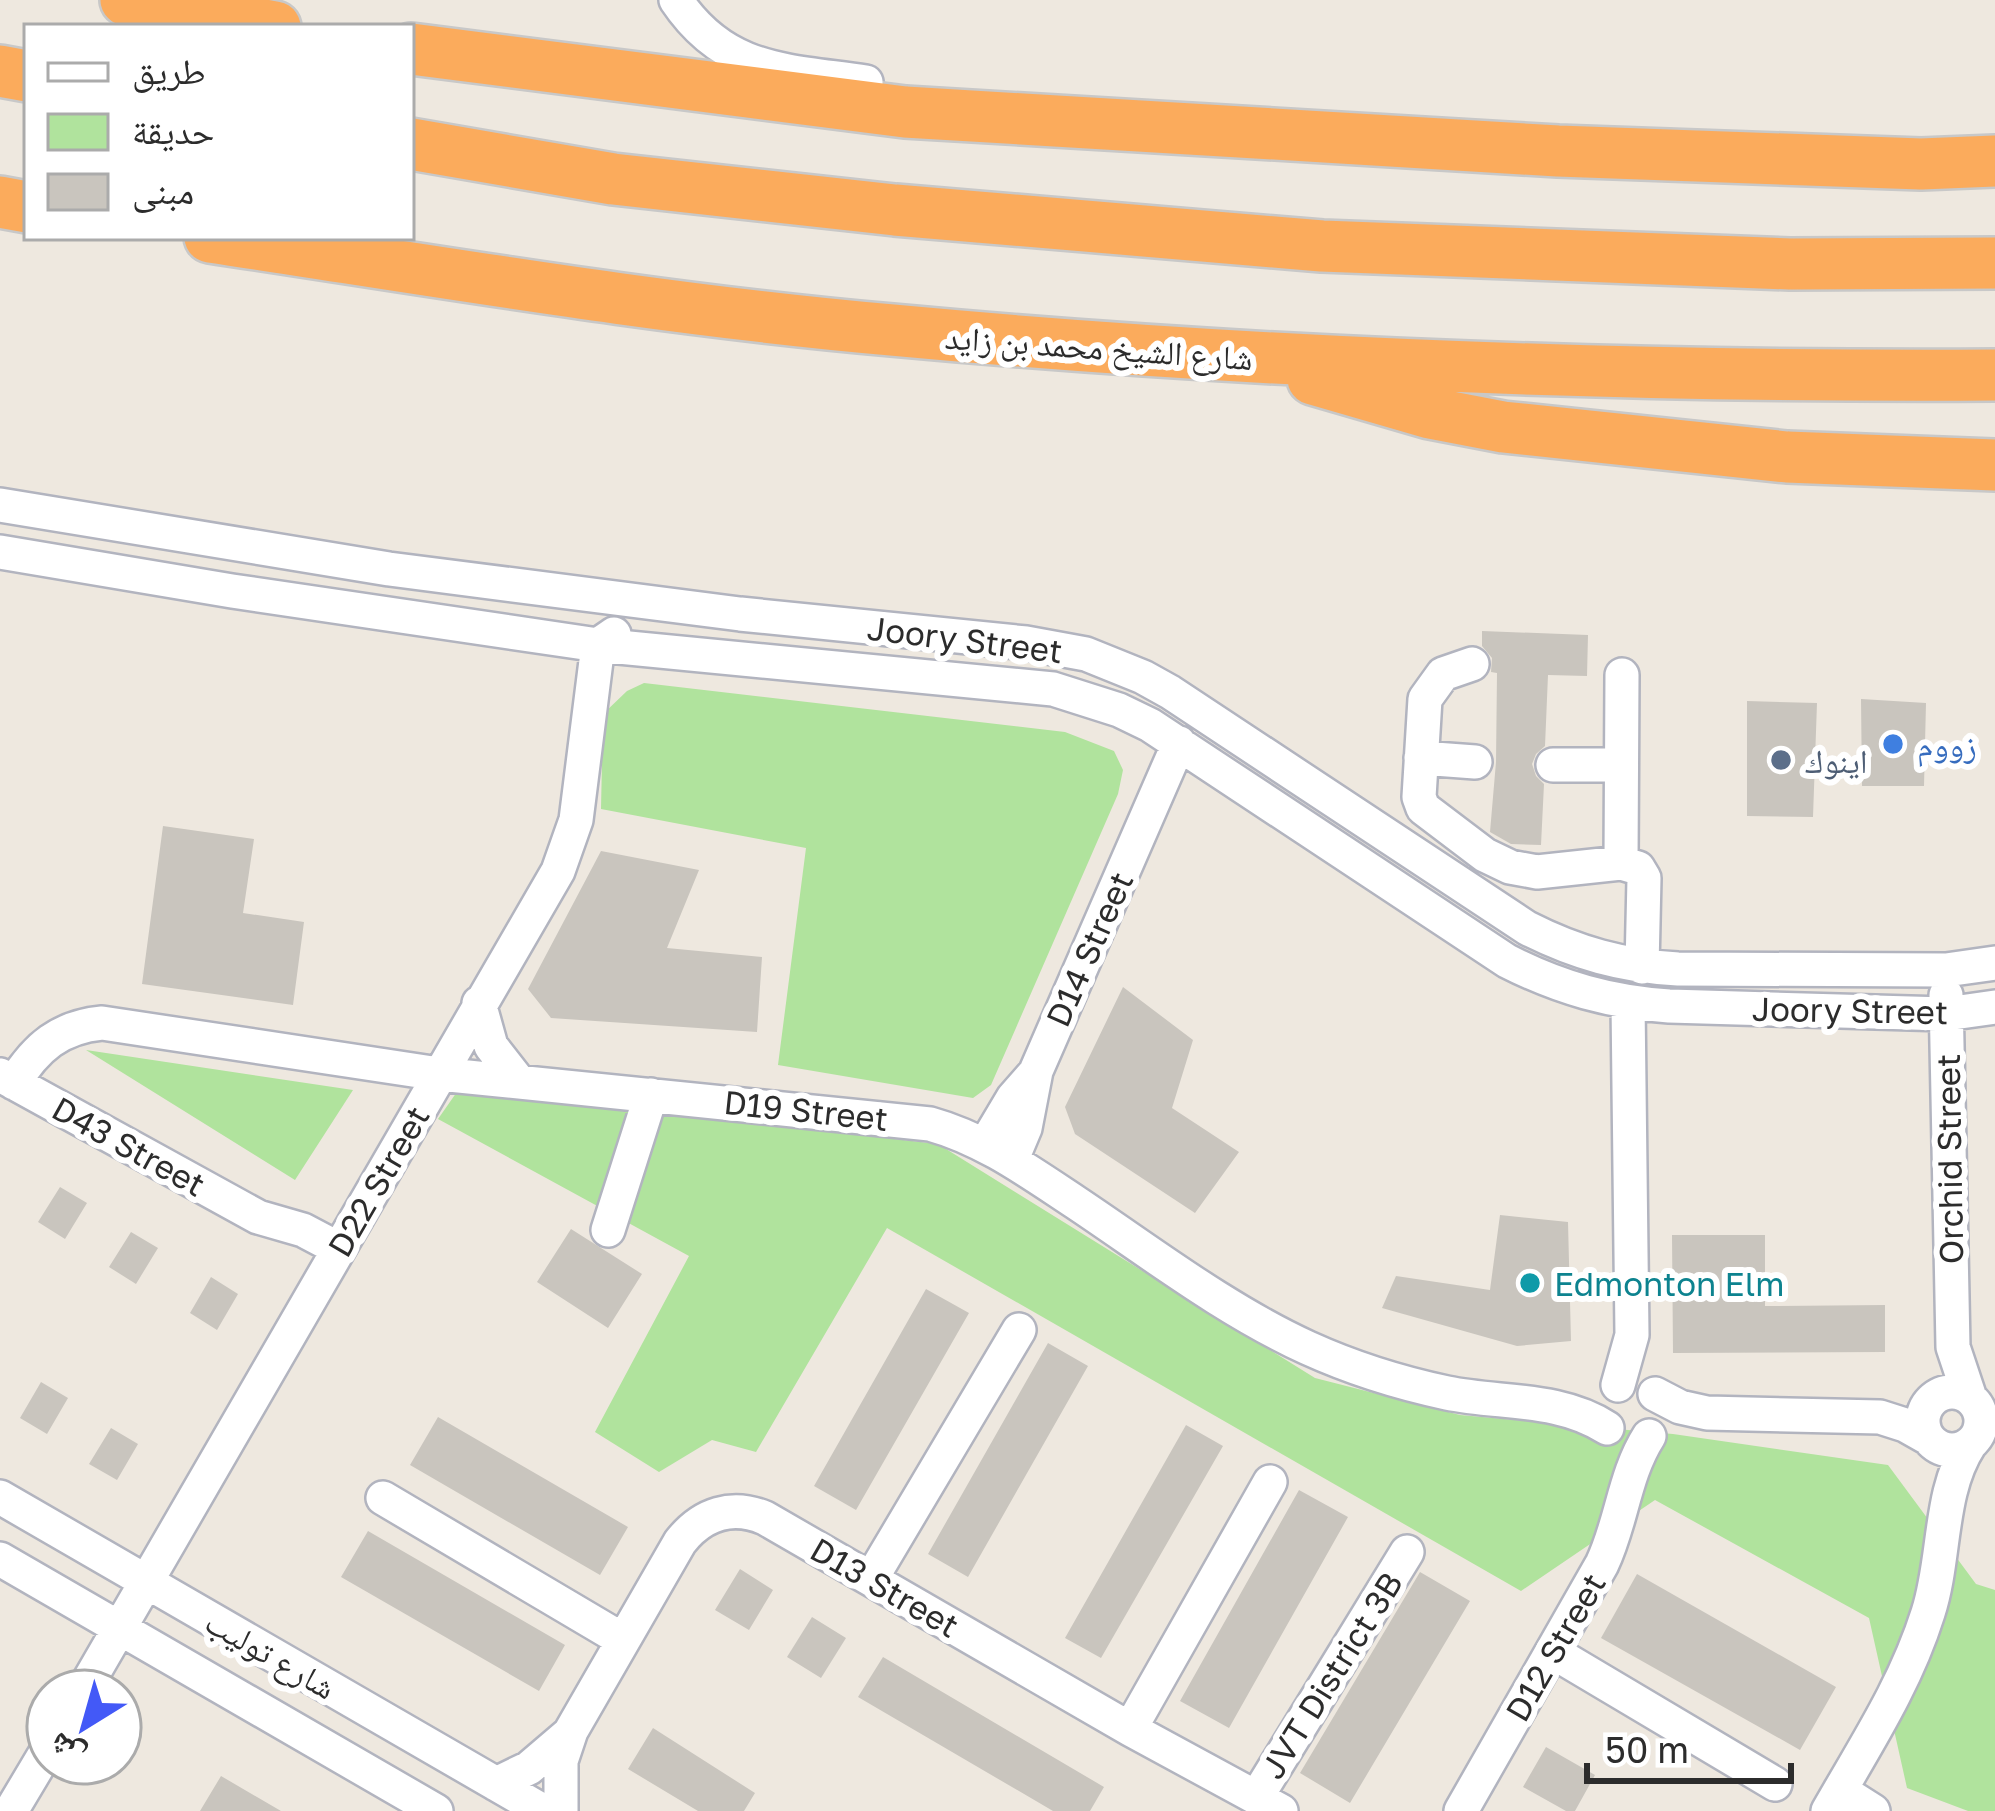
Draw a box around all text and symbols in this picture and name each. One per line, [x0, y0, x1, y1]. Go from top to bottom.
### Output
legend [24, 24, 414, 240]
text: طريق [132, 49, 206, 93]
text: حديقة [132, 109, 215, 152]
text: مبنى [132, 169, 194, 213]
street label: شارع الشيخ محمد بن زايد [944, 317, 1254, 380]
street label: Joory Street [865, 608, 1065, 670]
place label: زووم [1917, 725, 1977, 767]
marker: زووم [1880, 731, 1906, 757]
place label: اينوك [1805, 741, 1868, 780]
marker: اينوك [1768, 747, 1794, 773]
street label: D14 Street [1038, 866, 1140, 1032]
street label: Joory Street [1752, 989, 1948, 1031]
street label: Orchid Street [1928, 1054, 1970, 1264]
street label: D19 Street [722, 1082, 890, 1138]
street label: D43 Street [46, 1088, 212, 1204]
street label: D22 Street [319, 1099, 437, 1263]
place label: Edmonton Elm [1554, 1264, 1785, 1303]
marker: Edmonton Elm [1517, 1270, 1543, 1296]
street label: D13 Street [804, 1529, 966, 1645]
street label: JVT District 3B [1252, 1565, 1410, 1785]
street label: D12 Street [1497, 1566, 1613, 1728]
street label: شارع توليب [198, 1601, 343, 1709]
north arrow [24, 1667, 144, 1787]
scale bar [1587, 1709, 1791, 1783]
text: ش [40, 1724, 92, 1777]
text: 50 m [1605, 1728, 1689, 1771]

